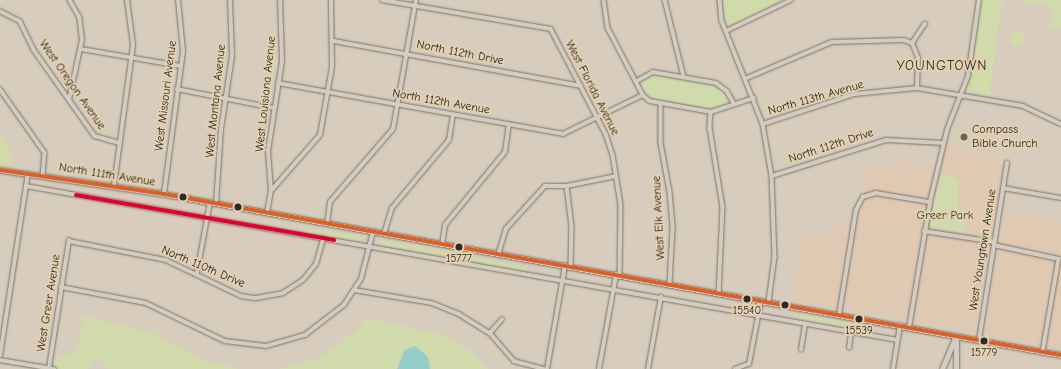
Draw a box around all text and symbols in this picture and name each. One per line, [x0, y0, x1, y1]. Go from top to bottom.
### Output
street label: West Louisiana Avenue [253, 35, 279, 153]
street label: West Oregon Avenue [36, 37, 108, 133]
street label: North 112th Drive [415, 38, 505, 68]
street label: West Florida Avenue [562, 38, 622, 138]
street label: West Missouri Avenue [152, 40, 180, 152]
street label: West Montana Avenue [203, 44, 229, 158]
district label: YOUNGTOWN [896, 58, 988, 74]
street label: North 113th Avenue [766, 77, 866, 119]
street label: North 112th Avenue [391, 86, 491, 118]
place label: Compass Bible Church [972, 123, 1038, 151]
street label: North 112th Drive [787, 126, 875, 166]
marker: Compass Bible Church [959, 132, 969, 142]
street label: North 111th Avenue [58, 160, 156, 190]
street label: West Elk Avenue [650, 176, 668, 260]
street label: West Youngtown Avenue [966, 188, 1000, 312]
unlabelled marker [178, 192, 188, 202]
unlabelled marker [233, 202, 243, 212]
park label: Greer Park [917, 209, 973, 223]
marker: 15777 [454, 242, 464, 252]
street label: North 110th Drive [159, 243, 247, 291]
place label: 15777 [446, 252, 472, 266]
street label: West Greer Avenue [34, 253, 64, 353]
marker: 15540 [742, 294, 752, 304]
unlabelled marker [780, 300, 790, 310]
place label: 15540 [733, 304, 761, 318]
marker: 15539 [854, 314, 864, 324]
place label: 15539 [845, 324, 873, 338]
marker: 15779 [979, 336, 989, 346]
place label: 15779 [971, 346, 997, 360]

